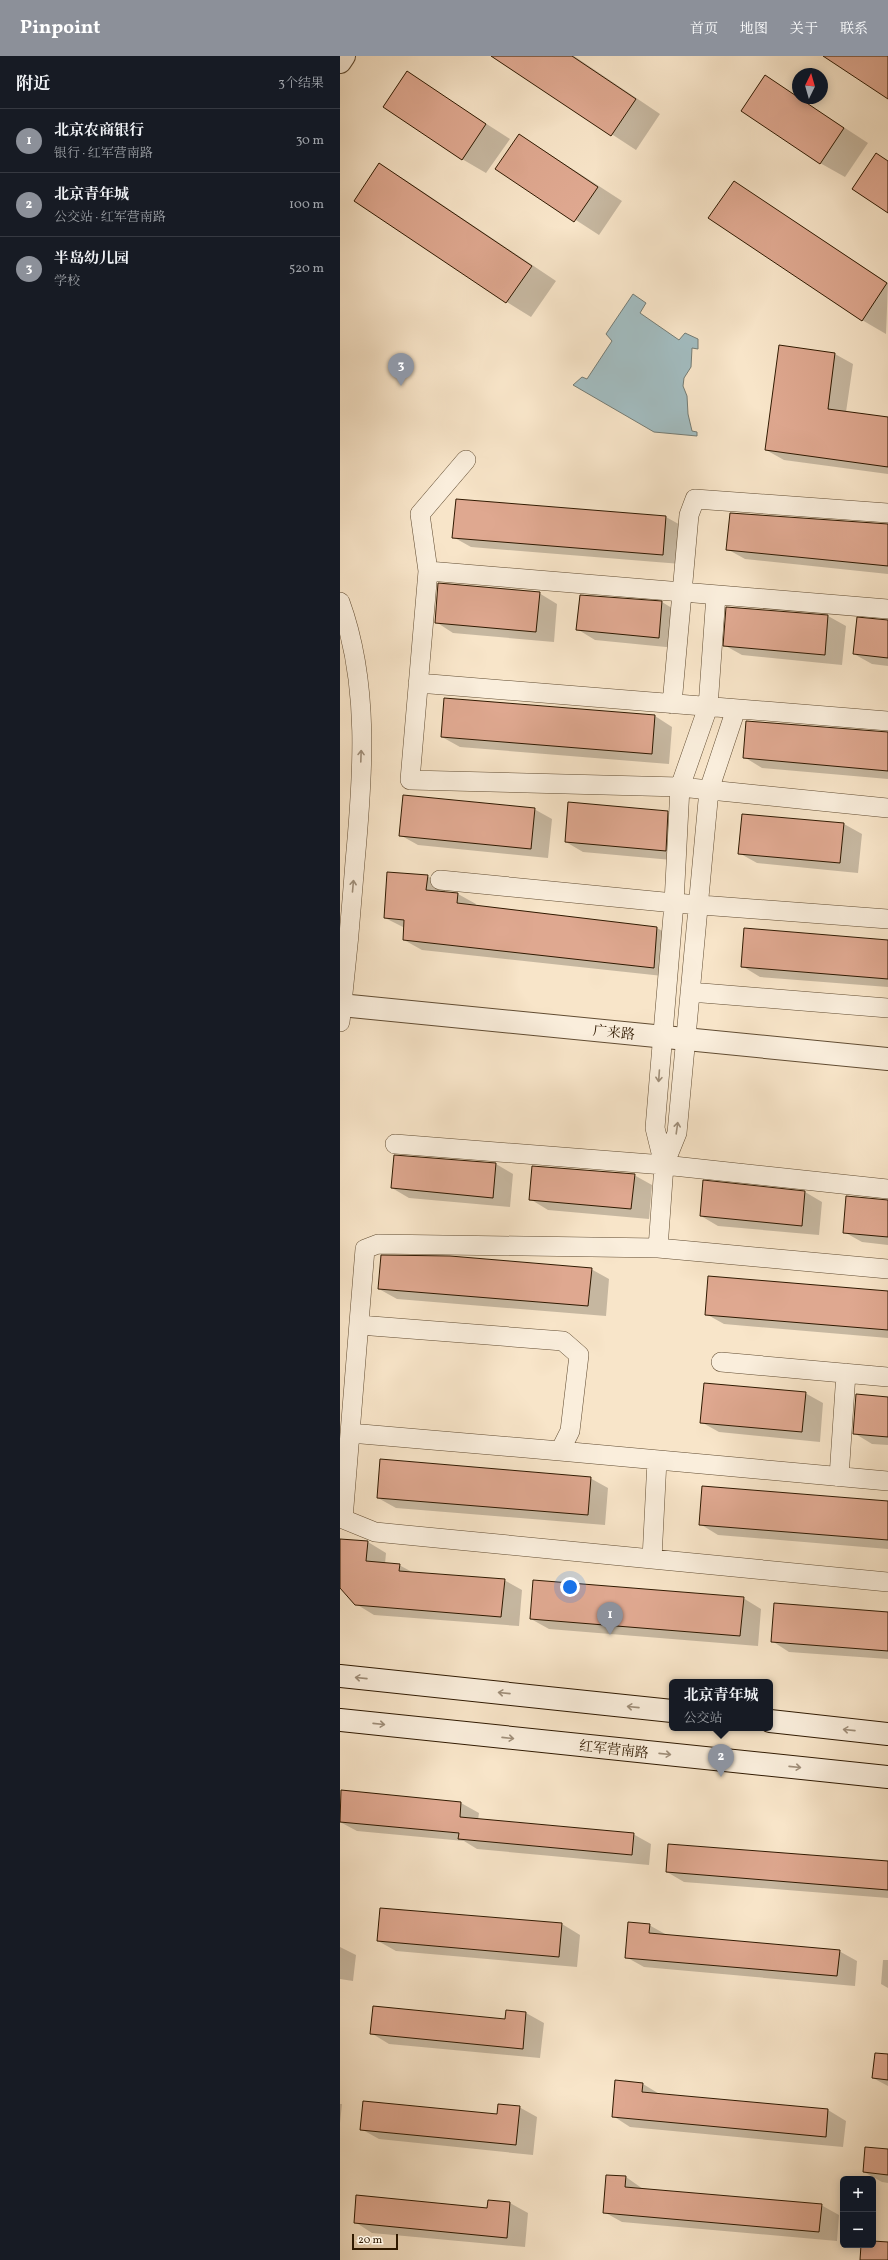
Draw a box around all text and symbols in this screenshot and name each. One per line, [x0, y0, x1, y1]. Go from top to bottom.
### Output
text: Pinpoint [20, 15, 100, 41]
text: 首页 [690, 20, 718, 39]
text: 地图 [740, 20, 768, 39]
text: 关于 [790, 20, 818, 39]
text: 联系 [840, 20, 868, 39]
north arrow [792, 68, 828, 104]
text: 附近 [16, 73, 50, 96]
text: 3个结果 [278, 75, 324, 93]
text: 北京农商银行 [54, 121, 144, 142]
text: 1 [26, 132, 32, 150]
text: 30 m [296, 132, 324, 150]
text: 银行 · 红军营南路 [54, 145, 153, 163]
text: 北京青年城 [54, 185, 129, 206]
text: 2 [26, 196, 32, 214]
text: 100 m [289, 196, 324, 214]
text: 公交站 · 红军营南路 [54, 209, 166, 227]
text: 半岛幼儿园 [54, 249, 129, 270]
text: 3 [26, 260, 32, 278]
text: 520 m [289, 260, 324, 278]
text: 学校 [54, 273, 80, 291]
pin: 3 [388, 353, 414, 386]
one-way arrow [357, 750, 365, 763]
one-way arrow [350, 880, 357, 893]
street label: 广来路 [592, 1022, 636, 1045]
one-way arrow [655, 1069, 662, 1082]
one-way arrow [673, 1122, 681, 1135]
your location [560, 1577, 580, 1597]
pin: 1 [597, 1602, 623, 1635]
one-way arrow [355, 1674, 368, 1682]
popup [669, 1679, 773, 1731]
text: 北京青年城 [683, 1686, 759, 1707]
one-way arrow [498, 1689, 511, 1697]
one-way arrow [627, 1703, 640, 1711]
text: 公交站 [683, 1710, 723, 1728]
one-way arrow [372, 1721, 385, 1728]
one-way arrow [843, 1726, 856, 1734]
one-way arrow [501, 1734, 514, 1741]
street label: 红军营南路 [578, 1737, 650, 1764]
pin: 2 [708, 1744, 734, 1777]
one-way arrow [658, 1750, 671, 1758]
one-way arrow [788, 1764, 801, 1771]
map controls [840, 2176, 876, 2248]
button: + [840, 2176, 876, 2212]
button: − [840, 2212, 876, 2248]
scale bar [352, 2232, 398, 2251]
text: 20 m [358, 2233, 382, 2248]

